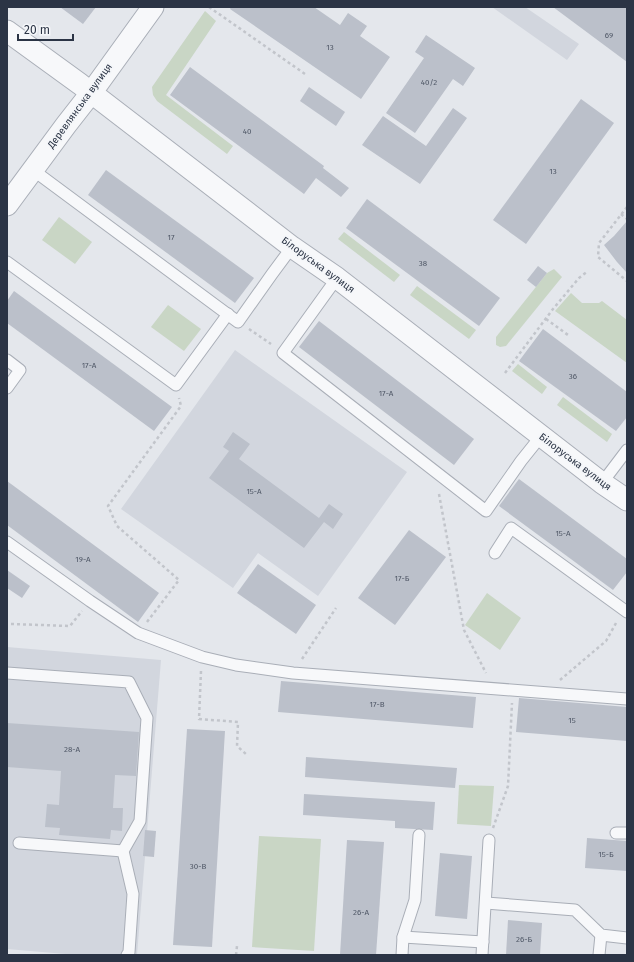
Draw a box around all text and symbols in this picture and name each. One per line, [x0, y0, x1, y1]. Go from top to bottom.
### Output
scale bar [18, 16, 73, 42]
text: 20 m [24, 23, 50, 37]
house number: 69 [605, 31, 613, 40]
house number: 13 [326, 43, 334, 52]
street label: Деревлянська вулиця [45, 61, 115, 152]
house number: 40/2 [421, 78, 437, 87]
house number: 40 [243, 127, 252, 136]
house number: 13 [549, 167, 557, 176]
house number: 17 [167, 233, 175, 242]
street label: Білоруська вулиця [279, 234, 358, 296]
house number: 38 [419, 259, 428, 268]
house number: 17-А [82, 361, 97, 370]
house number: 36 [569, 372, 577, 381]
house number: 17-А [379, 389, 394, 398]
street label: Білоруська вулиця [536, 430, 614, 493]
house number: 15-А [246, 487, 262, 496]
house number: 15-А [555, 529, 571, 538]
house number: 19-А [75, 555, 91, 564]
house number: 17-Б [395, 574, 410, 583]
house number: 17-В [369, 700, 385, 709]
house number: 15 [568, 716, 576, 725]
house number: 28-А [64, 745, 80, 754]
house number: 15-Б [598, 850, 614, 859]
house number: 30-В [190, 862, 206, 871]
house number: 26-А [353, 908, 369, 917]
house number: 26-Б [516, 935, 532, 944]

